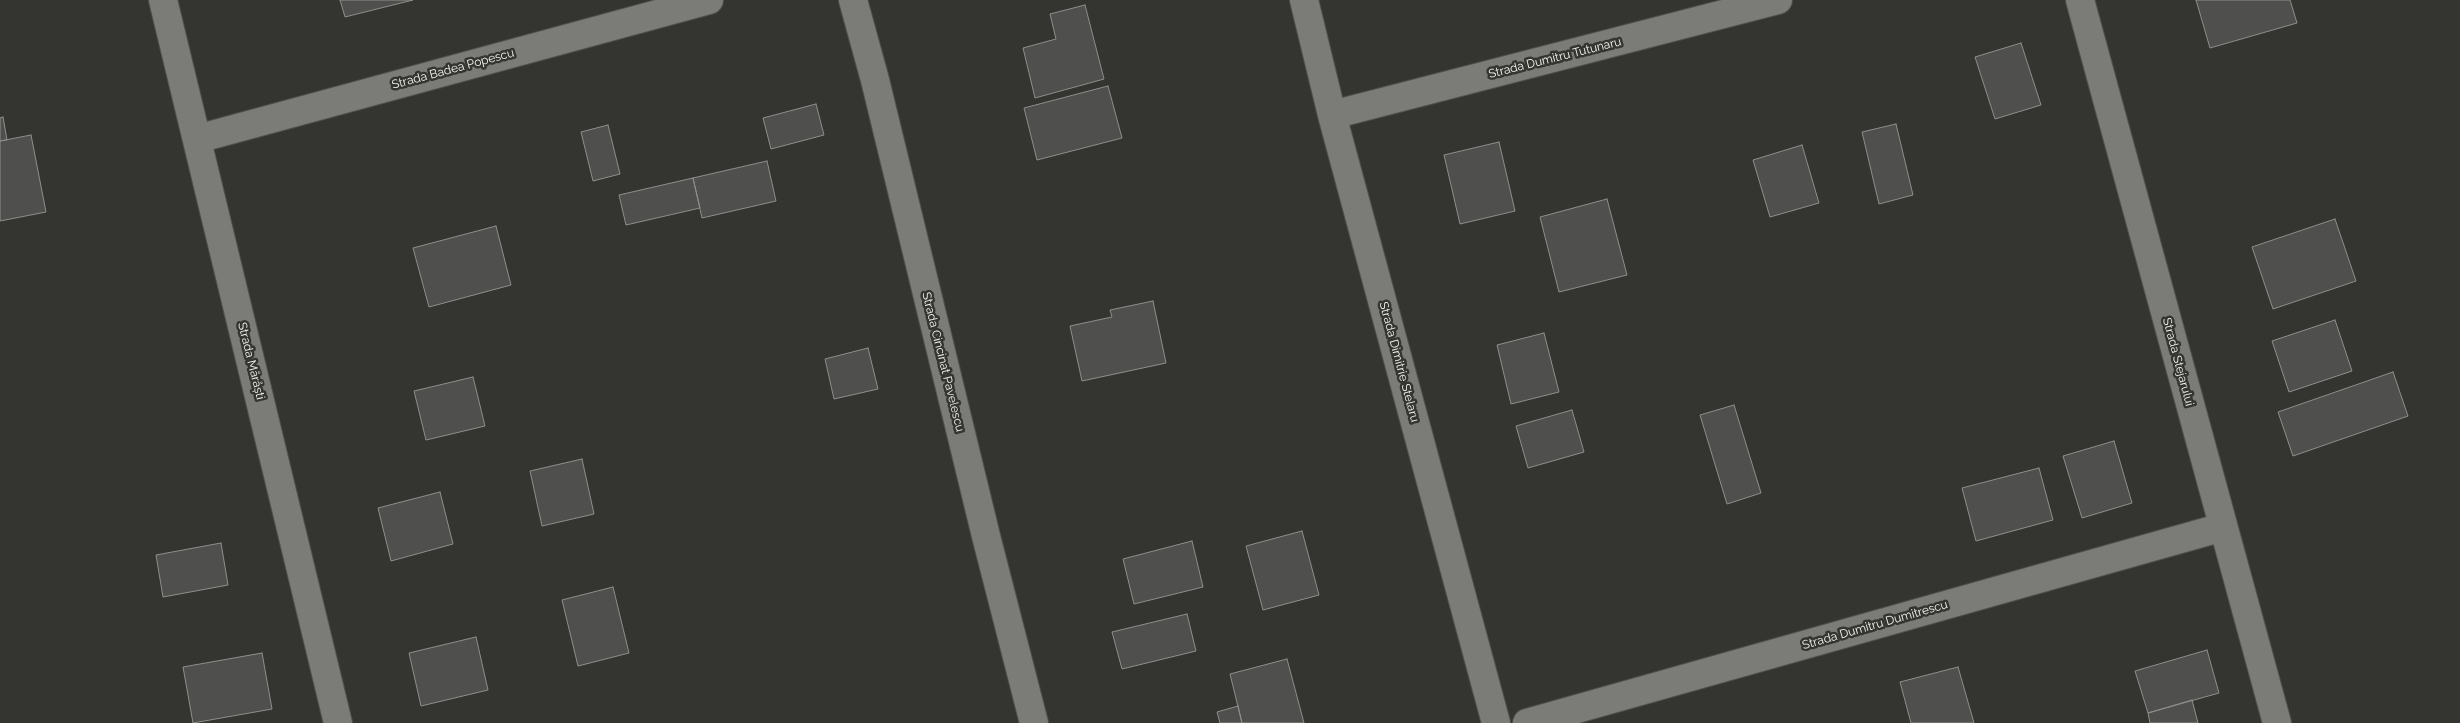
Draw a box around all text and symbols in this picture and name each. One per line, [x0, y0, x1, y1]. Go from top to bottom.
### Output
street label: Strada Dumitru Tutunaru [1487, 35, 1623, 81]
street label: Strada Badea Popescu [390, 46, 516, 92]
street label: Strada Cincinat Pavelescu [919, 291, 967, 433]
street label: Strada Dimitrie Stelaru [1376, 300, 1422, 424]
street label: Strada Stejarului [2159, 316, 2197, 408]
street label: Strada Mărăști [234, 321, 268, 401]
street label: Strada Dumitru Dumitrescu [1801, 597, 1949, 653]

